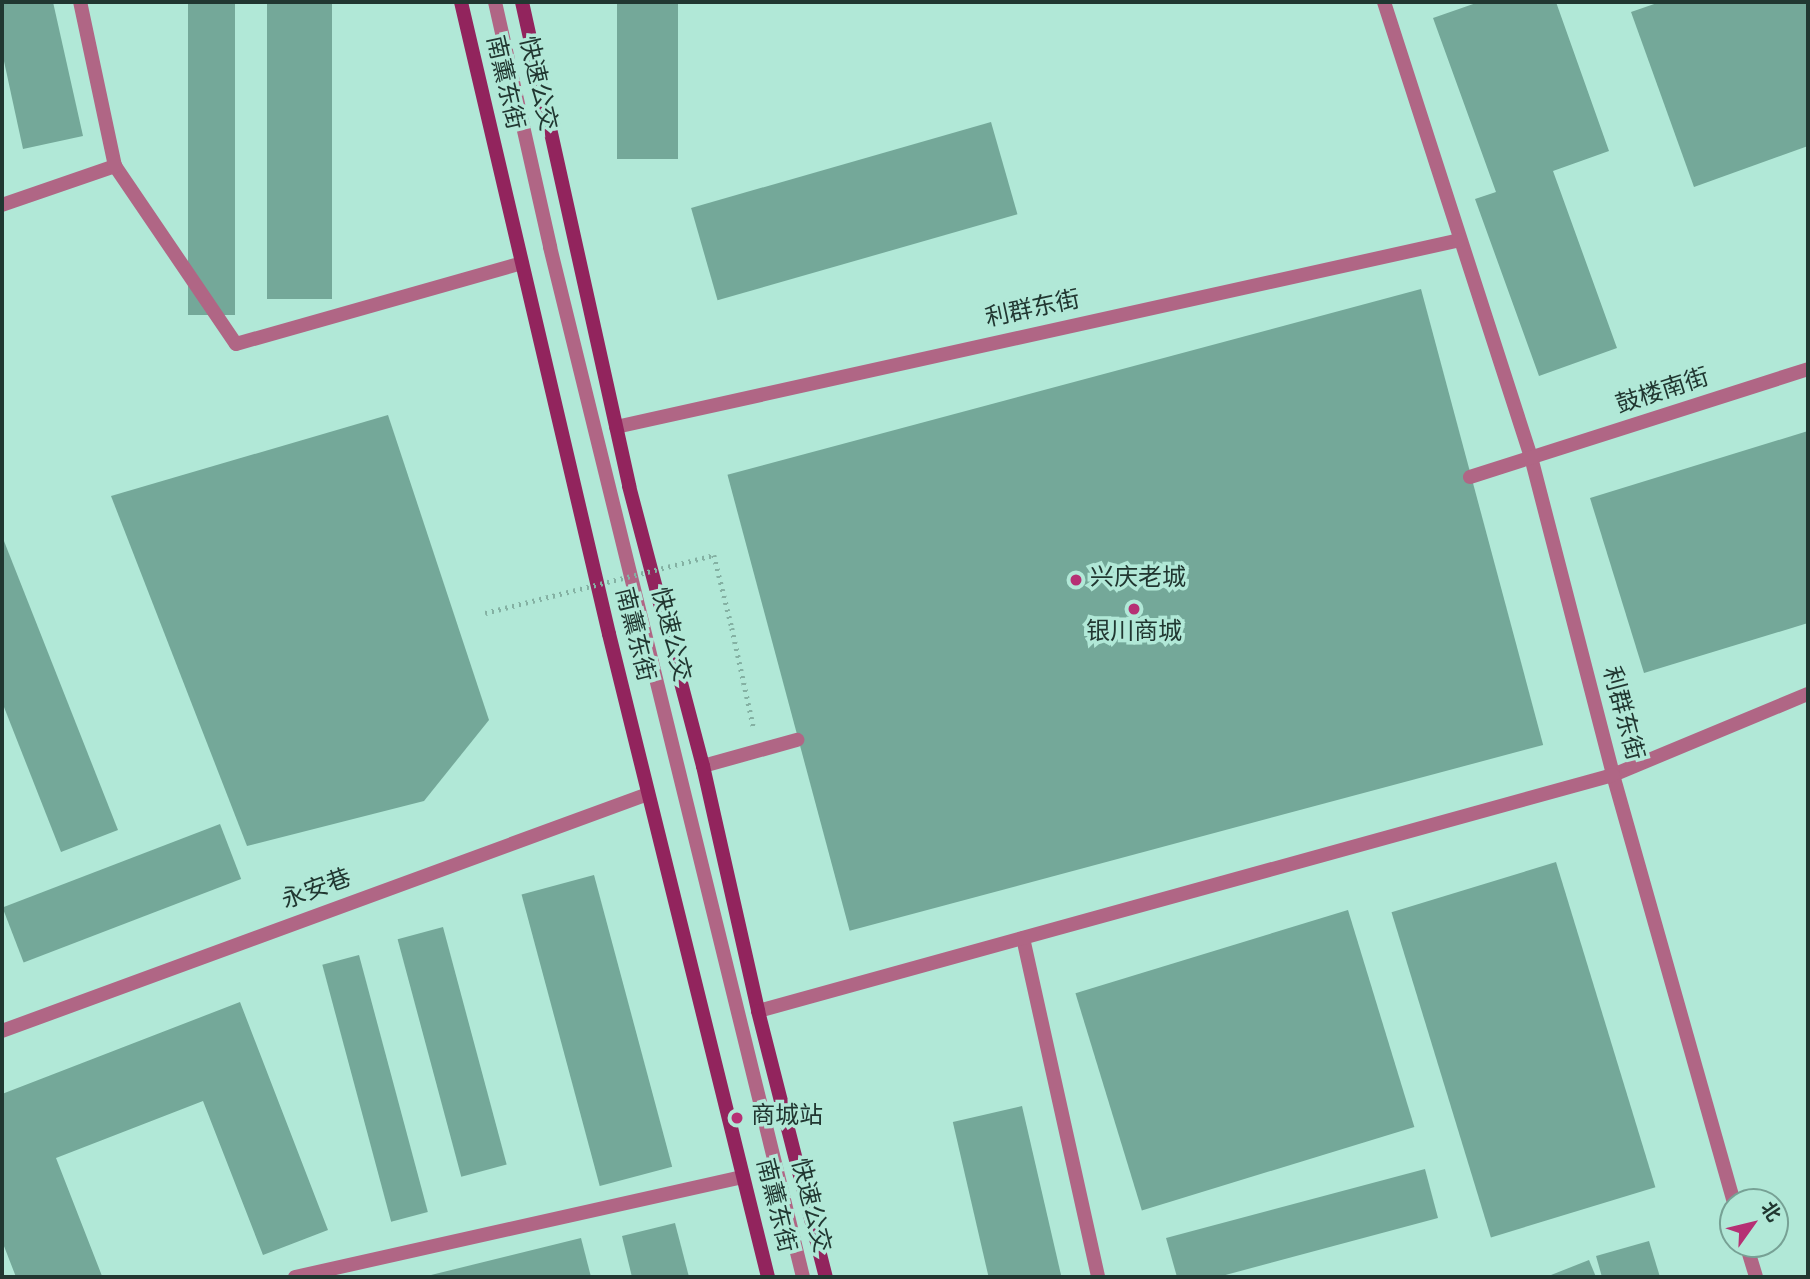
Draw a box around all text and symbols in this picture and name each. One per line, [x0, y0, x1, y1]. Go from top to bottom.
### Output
street label: 南薰东街 [478, 33, 528, 133]
street label: 快速公交 [511, 34, 561, 134]
street label: 利群东街 [983, 287, 1083, 335]
street label: 鼓楼南街 [1613, 364, 1713, 422]
place label: 兴庆老城 [1090, 566, 1186, 594]
marker: 兴庆老城 [1068, 572, 1084, 588]
street label: 南薰东街 [607, 585, 659, 685]
street label: 快速公交 [643, 585, 695, 685]
marker: 银川商城 [1126, 601, 1142, 617]
place label: 银川商城 [1086, 620, 1182, 648]
street label: 利群东街 [1595, 664, 1647, 764]
street label: 永安巷 [278, 865, 356, 917]
place label: 商城站 [751, 1104, 823, 1132]
marker: 商城站 [729, 1110, 745, 1126]
street label: 南薰东街 [748, 1156, 800, 1256]
street label: 快速公交 [783, 1156, 835, 1256]
north arrow [1719, 1188, 1789, 1258]
text: 北 [1754, 1198, 1785, 1227]

